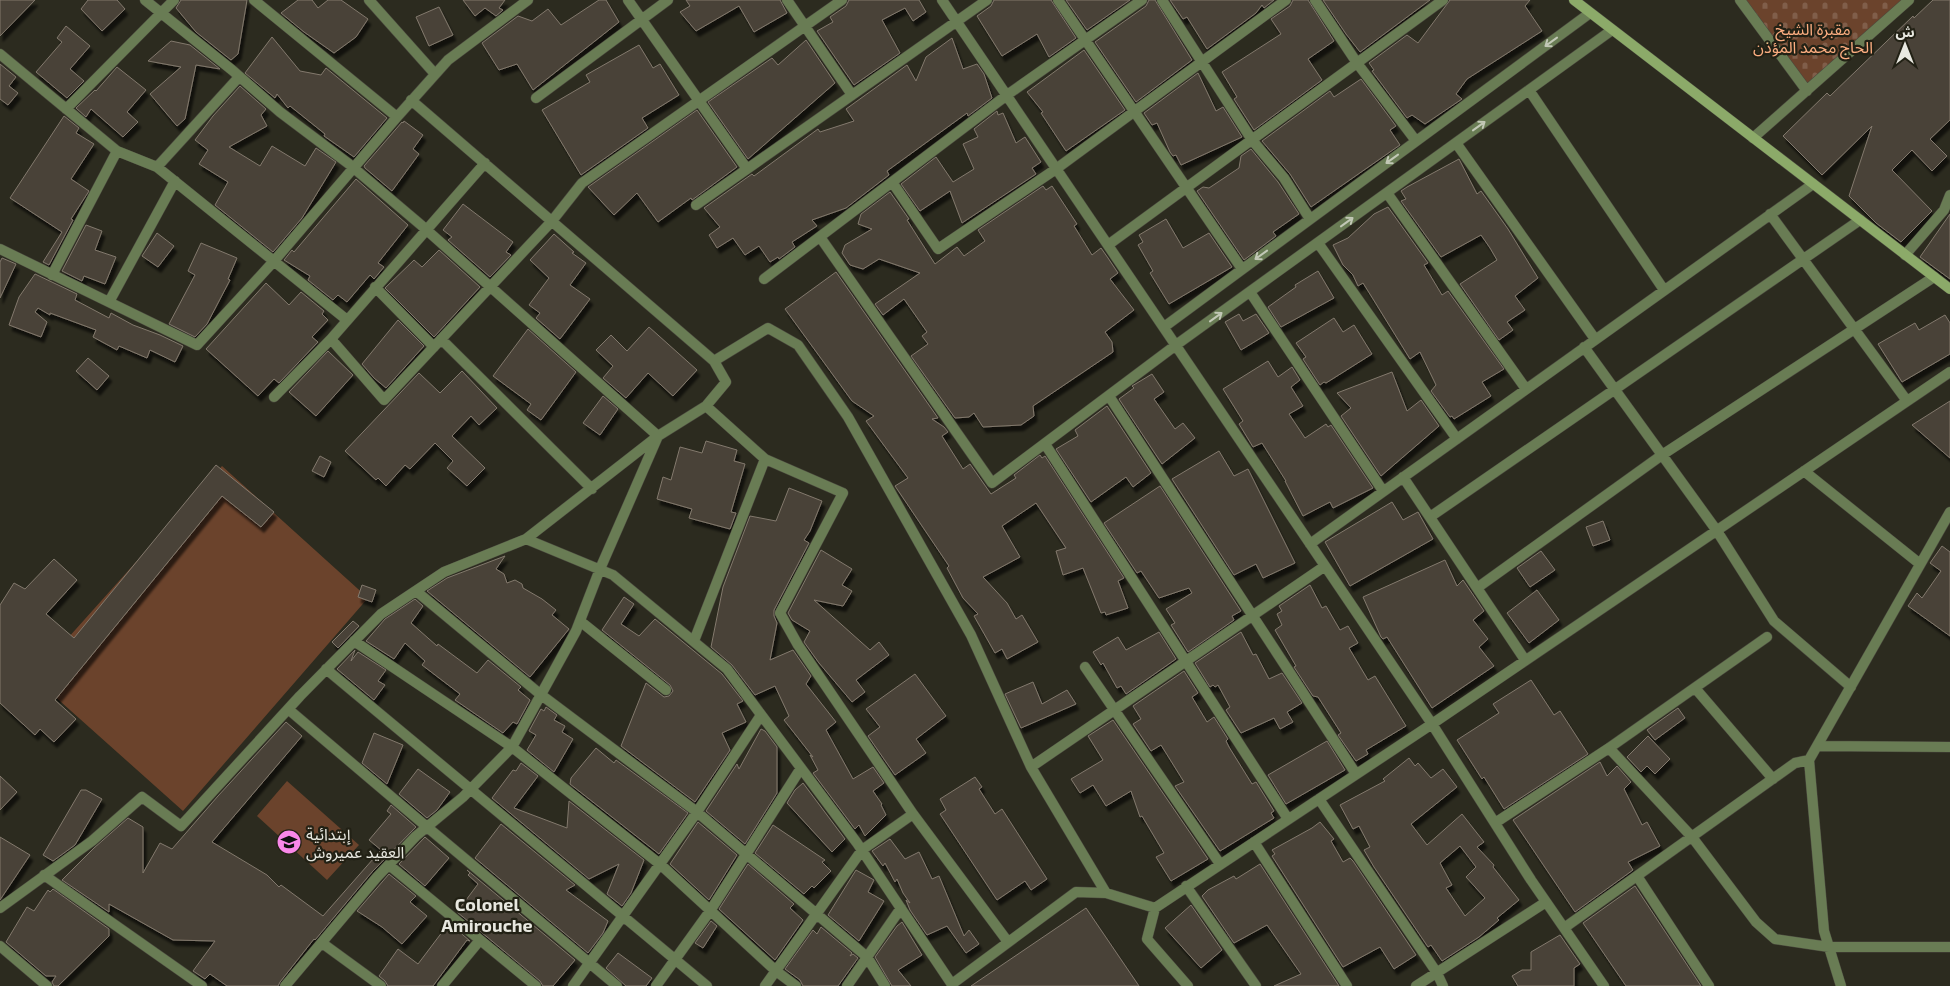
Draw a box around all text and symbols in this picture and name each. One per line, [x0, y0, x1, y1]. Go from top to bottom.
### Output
park label: مقبرة الشيخ الحاج محمد المؤذن [1753, 19, 1873, 60]
north arrow [1880, 20, 1930, 70]
text: ش [1895, 23, 1915, 40]
one-way arrow [1544, 37, 1558, 47]
one-way arrow [1472, 121, 1486, 131]
one-way arrow [1385, 154, 1399, 164]
one-way arrow [1340, 216, 1354, 227]
one-way arrow [1254, 250, 1268, 260]
one-way arrow [1209, 312, 1223, 322]
place label: إبتدائية العقيد عميروش [306, 824, 404, 862]
school or university icon: إبتدائية العقيد عميروش [276, 829, 302, 855]
district label: Colonel Amirouche [441, 893, 533, 936]

